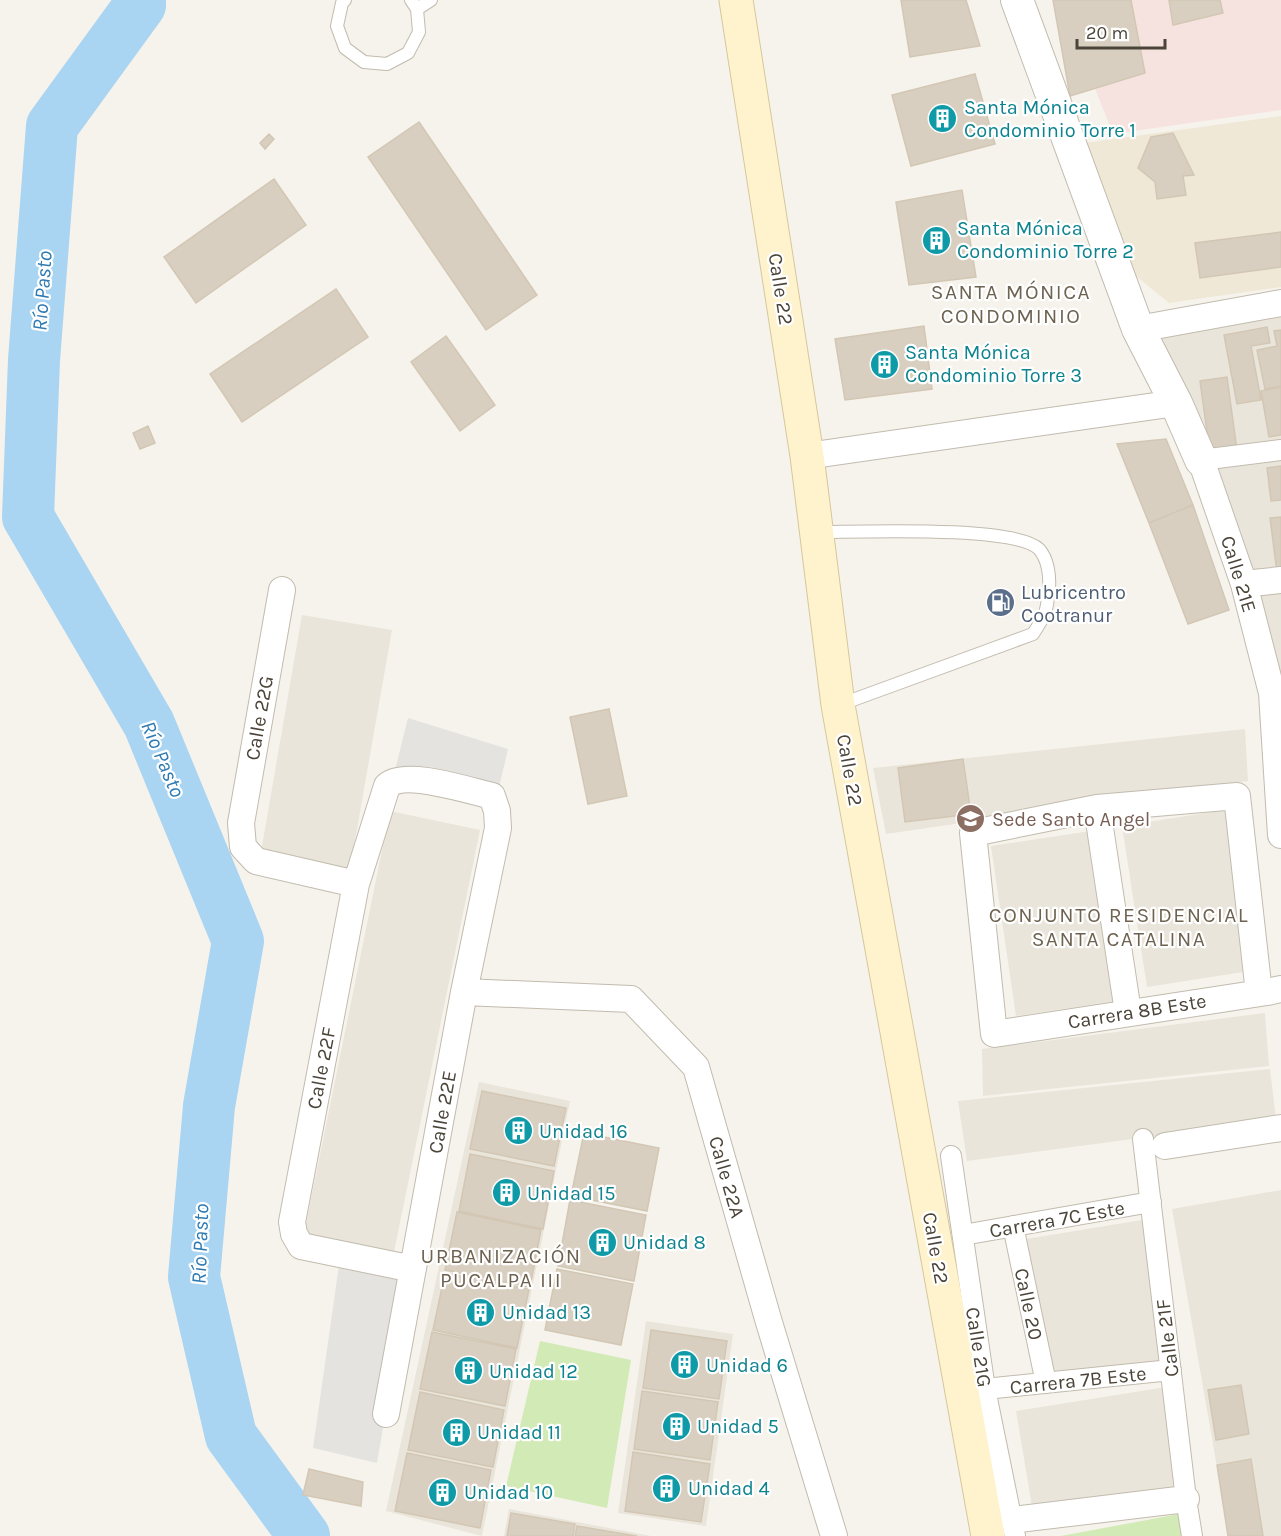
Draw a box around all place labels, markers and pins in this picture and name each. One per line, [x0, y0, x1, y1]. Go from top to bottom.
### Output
place label: Santa Mónica Condominio Torre 1 [964, 96, 1136, 142]
building icon: Santa Mónica Condominio Torre 1 [927, 103, 959, 135]
place label: Santa Mónica Condominio Torre 2 [957, 217, 1134, 263]
building icon: Santa Mónica Condominio Torre 2 [920, 224, 952, 256]
place label: Santa Mónica Condominio Torre 3 [905, 341, 1082, 387]
building icon: Santa Mónica Condominio Torre 3 [868, 348, 900, 380]
place label: Lubricentro Cootranur [1021, 581, 1126, 627]
fuel station icon: Lubricentro Cootranur [984, 587, 1016, 619]
school or university icon: Sede Santo Angel [955, 803, 987, 835]
place label: Sede Santo Angel [992, 808, 1150, 831]
building icon: Unidad 16 [502, 1115, 534, 1147]
place label: Unidad 16 [539, 1120, 628, 1143]
building icon: Unidad 15 [490, 1177, 522, 1209]
place label: Unidad 15 [527, 1182, 615, 1205]
building icon: Unidad 8 [586, 1226, 618, 1258]
place label: Unidad 8 [623, 1231, 706, 1254]
building icon: Unidad 13 [465, 1296, 497, 1328]
place label: Unidad 13 [502, 1301, 591, 1324]
building icon: Unidad 6 [669, 1349, 701, 1381]
place label: Unidad 6 [706, 1354, 788, 1377]
building icon: Unidad 12 [452, 1355, 484, 1387]
place label: Unidad 12 [489, 1360, 578, 1383]
building icon: Unidad 5 [660, 1410, 692, 1442]
place label: Unidad 5 [697, 1415, 779, 1438]
building icon: Unidad 11 [440, 1416, 472, 1448]
place label: Unidad 11 [477, 1421, 561, 1444]
building icon: Unidad 4 [651, 1472, 683, 1504]
building icon: Unidad 10 [427, 1476, 459, 1508]
place label: Unidad 4 [688, 1477, 770, 1500]
place label: Unidad 10 [464, 1481, 553, 1504]

